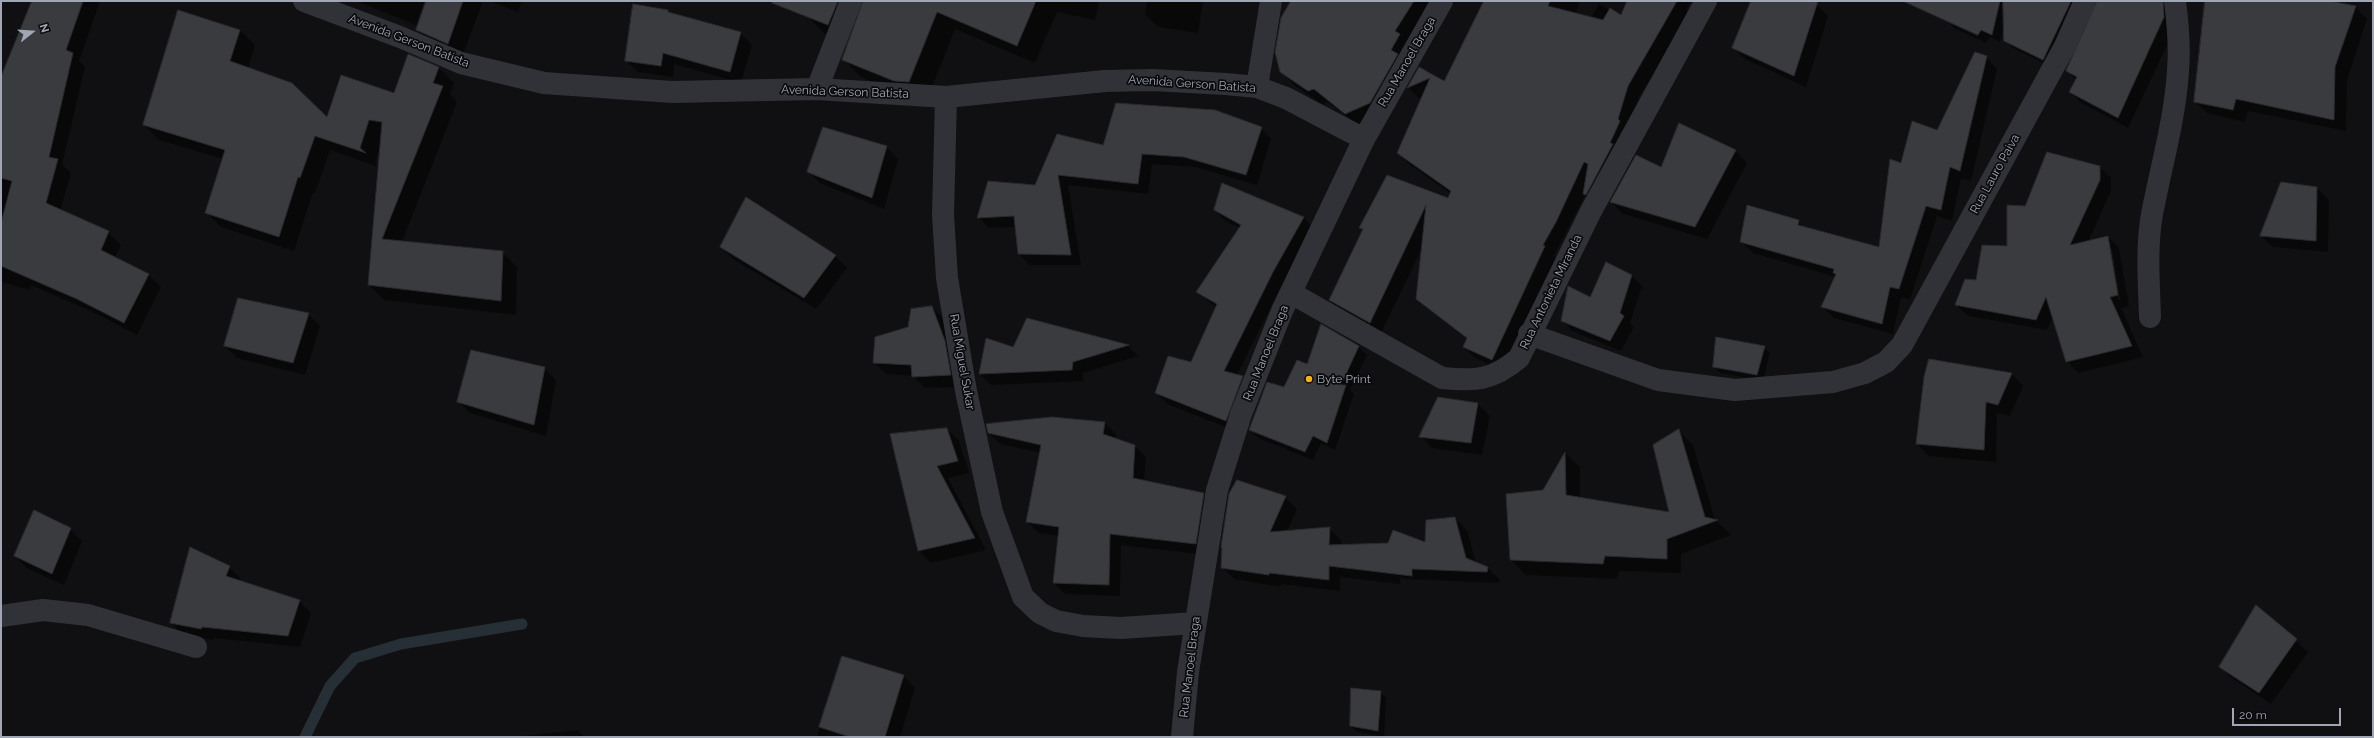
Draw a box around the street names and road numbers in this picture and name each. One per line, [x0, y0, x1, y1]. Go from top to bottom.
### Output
street label: Avenida Gerson Batista [347, 11, 471, 71]
street label: Rua Manoel Braga [1375, 14, 1439, 110]
street label: Avenida Gerson Batista [1128, 72, 1256, 96]
street label: Avenida Gerson Batista [781, 83, 909, 101]
street label: Rua Lauro Paiva [1967, 132, 2023, 216]
street label: Rua Antonieta Miranda [1517, 232, 1585, 352]
street label: Rua Manoel Braga [1240, 303, 1292, 403]
street label: Rua Miguel Sukar [946, 313, 978, 411]
street label: Rua Manoel Braga [1177, 616, 1203, 718]

